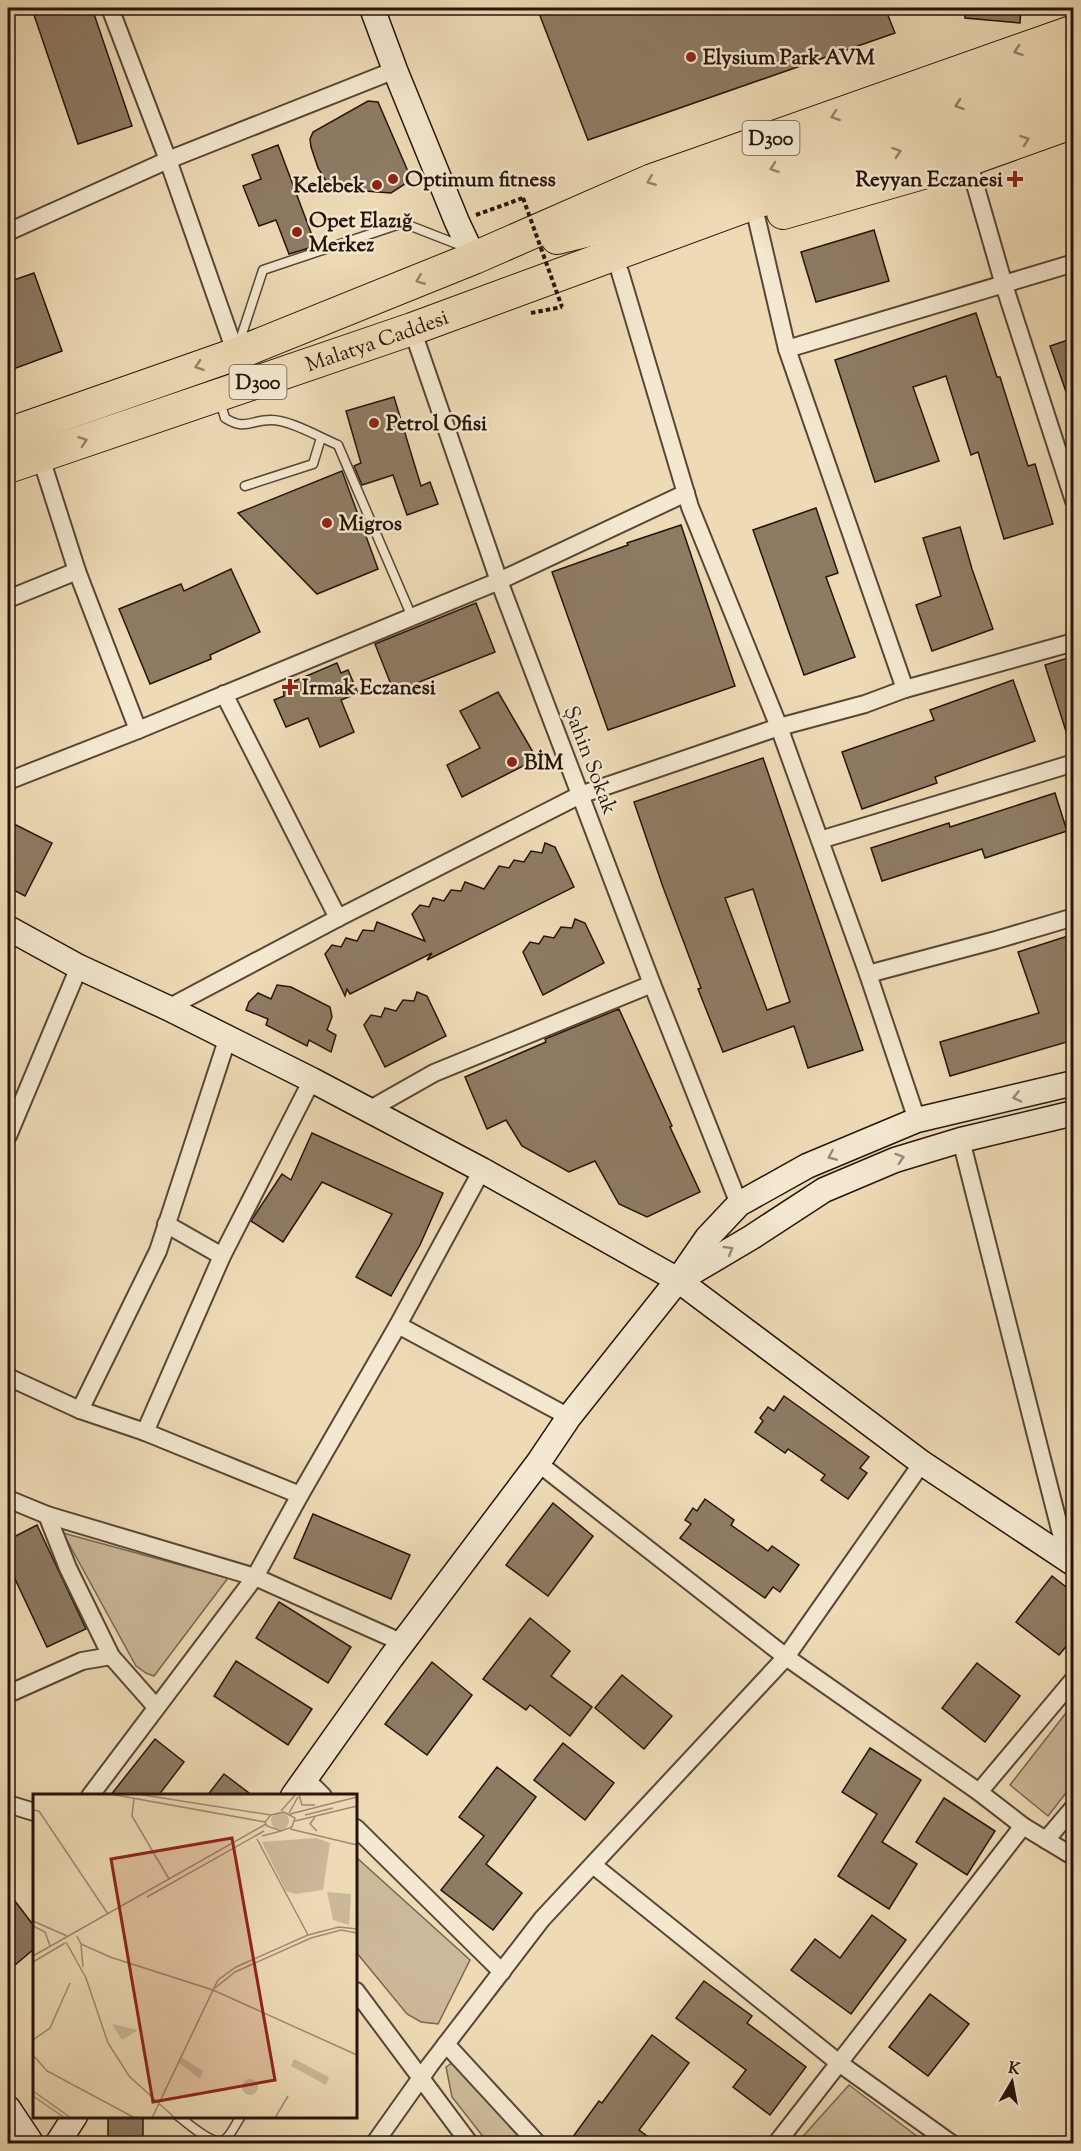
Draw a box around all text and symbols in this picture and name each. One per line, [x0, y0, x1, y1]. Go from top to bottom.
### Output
one-way arrow [1013, 43, 1024, 56]
place label: Elysium Park AVM [703, 44, 876, 74]
marker: Elysium Park AVM [684, 50, 698, 64]
one-way arrow [954, 97, 965, 110]
one-way arrow [830, 108, 840, 121]
road number: D300 [742, 121, 800, 155]
one-way arrow [1019, 134, 1030, 147]
one-way arrow [892, 147, 902, 160]
one-way arrow [770, 160, 780, 173]
place label: Optimum fitness [405, 166, 556, 196]
place label: Reyyan Eczanesi [856, 166, 1003, 196]
place label: Kelebek [293, 172, 366, 202]
marker: Optimum fitness [386, 172, 400, 186]
marker: Reyyan Eczanesi [1008, 172, 1022, 186]
one-way arrow [646, 174, 657, 186]
marker: Kelebek [370, 178, 384, 192]
place label: Opet Elazığ Merkez [309, 207, 413, 261]
marker: Opet Elazığ Merkez [290, 225, 304, 239]
one-way arrow [415, 273, 426, 285]
street label: Malatya Caddesi [302, 304, 453, 381]
one-way arrow [194, 359, 205, 372]
road number: D300 [230, 365, 286, 399]
place label: Petrol Ofisi [386, 410, 487, 440]
marker: Petrol Ofisi [367, 416, 381, 430]
one-way arrow [77, 435, 88, 448]
place label: Migros [339, 510, 402, 540]
marker: Migros [320, 516, 334, 530]
place label: Irmak Eczanesi [302, 674, 436, 704]
marker: Irmak Eczanesi [283, 680, 297, 694]
street label: Şahin Sokak [555, 702, 624, 820]
place label: BİM [524, 749, 564, 779]
marker: BİM [505, 755, 519, 769]
one-way arrow [1012, 1089, 1022, 1102]
one-way arrow [827, 1149, 838, 1161]
one-way arrow [894, 1153, 905, 1166]
one-way arrow [723, 1246, 733, 1258]
inset map [33, 1794, 357, 2118]
north arrow [982, 2052, 1042, 2112]
text: K [1006, 2057, 1022, 2082]

